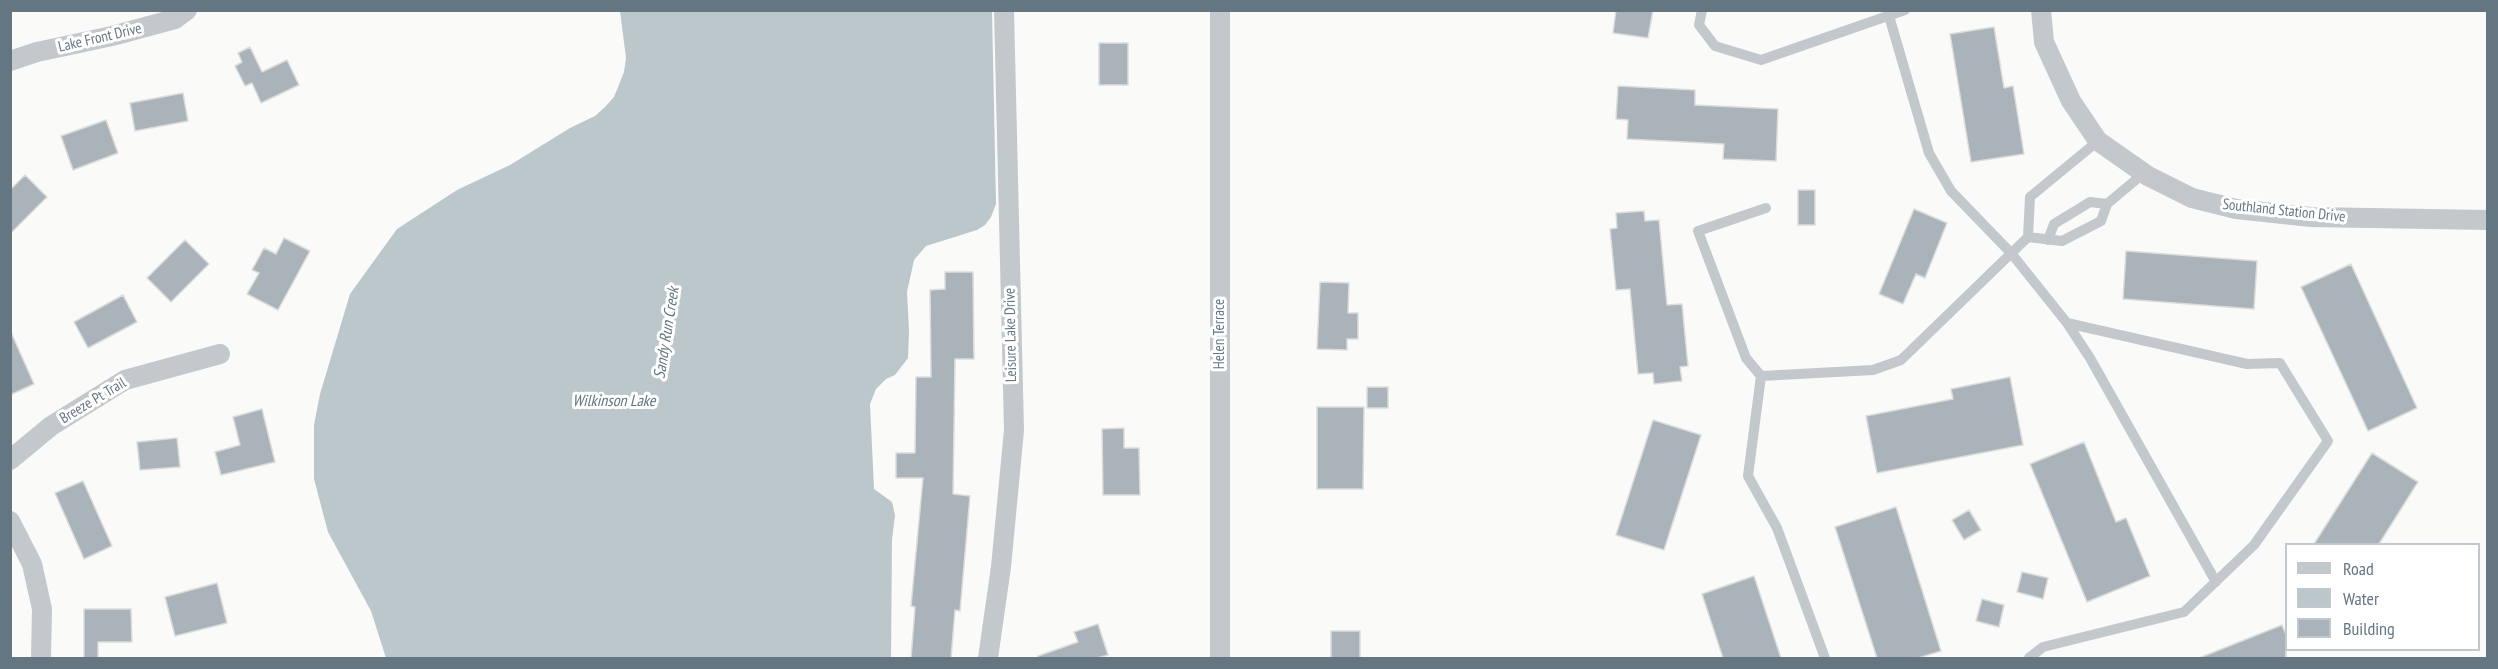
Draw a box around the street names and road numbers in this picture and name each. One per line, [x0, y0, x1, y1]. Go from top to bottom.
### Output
street label: Lake Front Drive [57, 20, 143, 56]
street label: Southland Station Drive [2222, 196, 2346, 226]
street label: Leisure Lake Drive [1001, 288, 1021, 382]
street label: Helen Terrace [1211, 299, 1229, 369]
street label: Breeze Pt Trail [57, 374, 129, 428]

